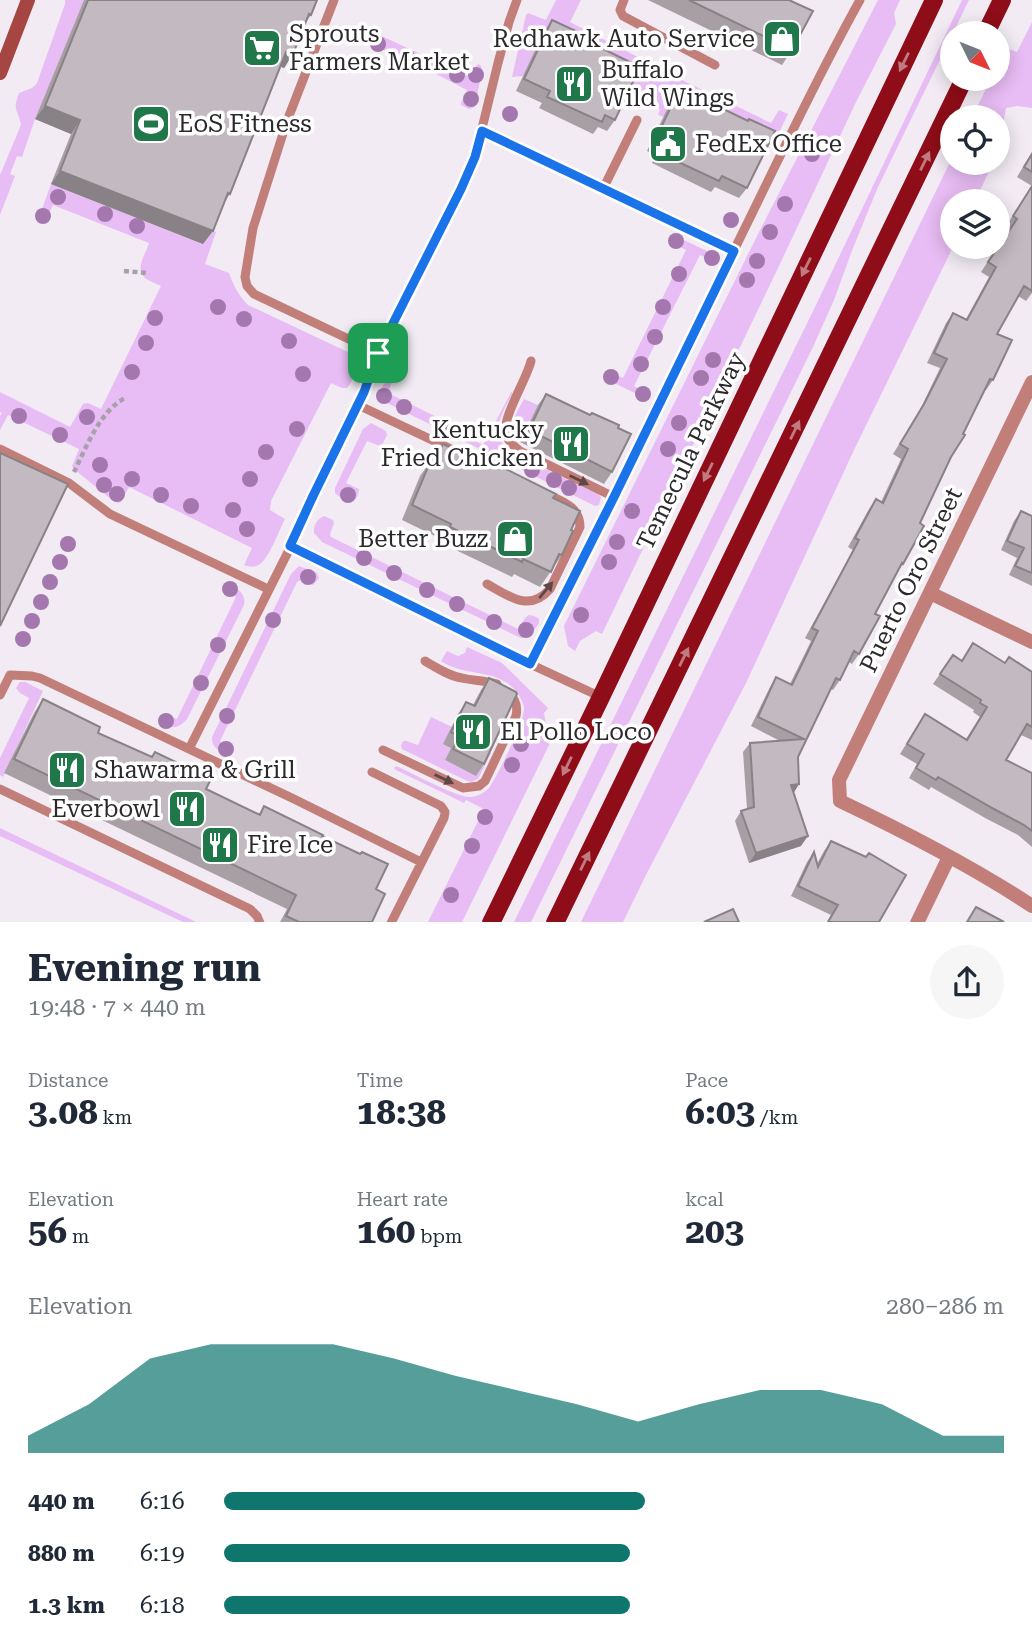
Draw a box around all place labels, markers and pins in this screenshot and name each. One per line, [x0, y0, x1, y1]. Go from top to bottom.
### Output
shop icon: Redhawk Auto Service [761, 18, 803, 60]
place label: Sprouts Farmers Market [289, 20, 470, 76]
place label: Redhawk Auto Service [493, 25, 755, 53]
supermarket icon: Sprouts Farmers Market [241, 27, 283, 69]
place label: Buffalo Wild Wings [601, 56, 734, 112]
restaurant icon: Buffalo Wild Wings [553, 63, 595, 105]
sports icon: EoS Fitness [130, 103, 172, 145]
place label: EoS Fitness [178, 110, 312, 138]
public building icon: FedEx Office [647, 123, 689, 165]
place label: FedEx Office [695, 130, 842, 158]
pin [348, 323, 408, 383]
place label: Kentucky Fried Chicken [381, 416, 545, 472]
restaurant icon: Kentucky Fried Chicken [550, 423, 592, 465]
shop icon: Better Buzz [494, 518, 536, 560]
place label: Better Buzz [358, 525, 488, 553]
restaurant icon: El Pollo Loco [452, 711, 494, 753]
place label: El Pollo Loco [500, 718, 652, 746]
restaurant icon: Shawarma & Grill [46, 749, 88, 791]
place label: Shawarma & Grill [94, 756, 295, 784]
restaurant icon: Everbowl [166, 788, 208, 830]
place label: Everbowl [51, 795, 160, 823]
restaurant icon: Fire Ice [199, 824, 241, 866]
place label: Fire Ice [247, 831, 333, 859]

